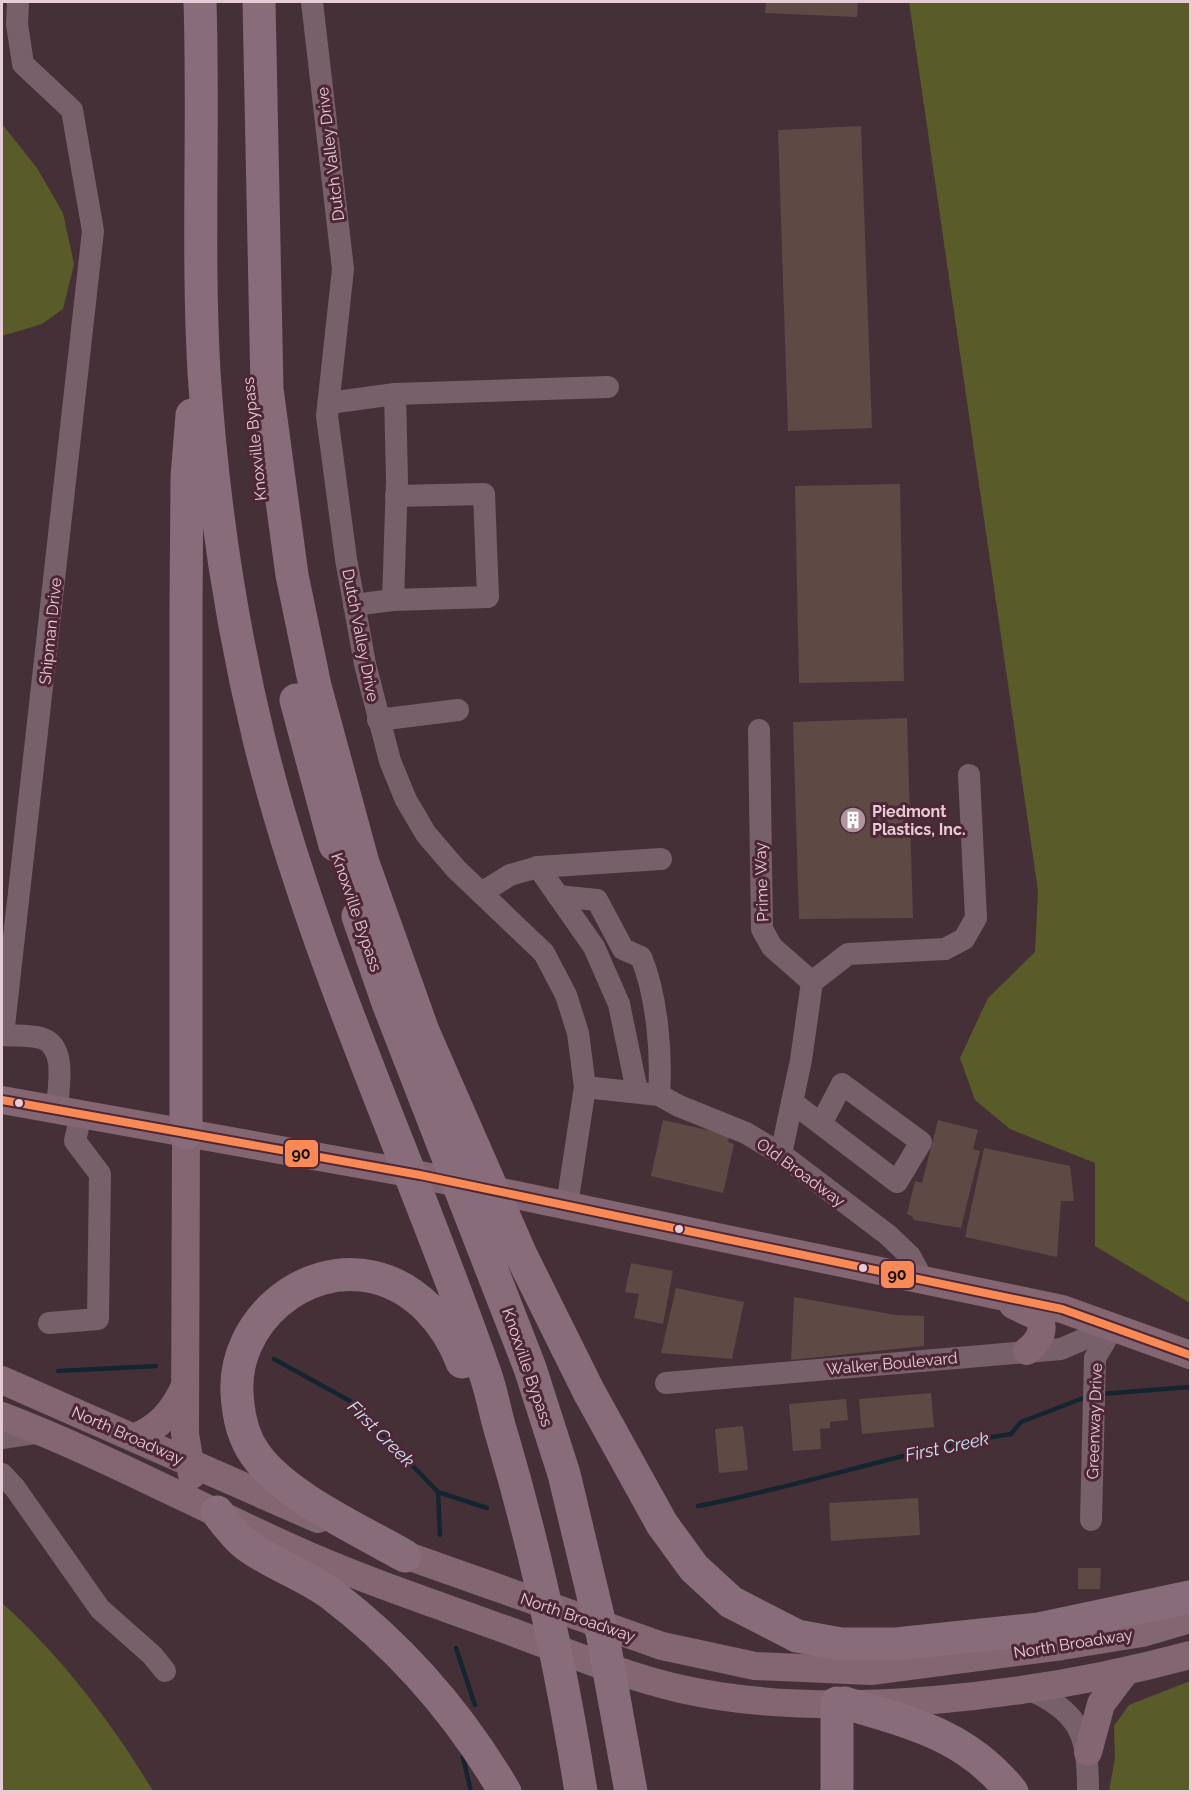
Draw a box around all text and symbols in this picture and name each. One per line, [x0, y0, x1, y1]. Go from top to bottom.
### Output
street label: Dutch Valley Drive [313, 86, 348, 222]
street label: Knoxville Bypass [239, 376, 270, 502]
street label: Dutch Valley Drive [338, 567, 383, 703]
street label: Shipman Drive [35, 577, 66, 685]
place label: Piedmont Plastics, Inc. [872, 802, 966, 839]
building icon: Piedmont Plastics, Inc. [838, 805, 868, 835]
street label: Prime Way [751, 842, 772, 922]
street label: Knoxville Bypass [327, 850, 386, 974]
unlabelled marker [13, 1097, 25, 1109]
street label: Old Broadway [753, 1134, 849, 1211]
line badge: 90 [284, 1139, 319, 1168]
text: 90 [291, 1144, 311, 1163]
unlabelled marker [673, 1223, 685, 1235]
line badge: 90 [880, 1260, 915, 1289]
unlabelled marker [857, 1262, 869, 1274]
text: 90 [887, 1265, 907, 1284]
street label: Knoxville Bypass [498, 1305, 557, 1429]
street label: Walker Boulevard [826, 1348, 958, 1379]
street label: Greenway Drive [1083, 1362, 1106, 1480]
water label: First Creek [344, 1396, 419, 1472]
street label: North Broadway [69, 1402, 187, 1469]
water label: First Creek [903, 1427, 991, 1466]
street label: North Broadway [518, 1589, 638, 1646]
street label: North Broadway [1012, 1625, 1134, 1662]

